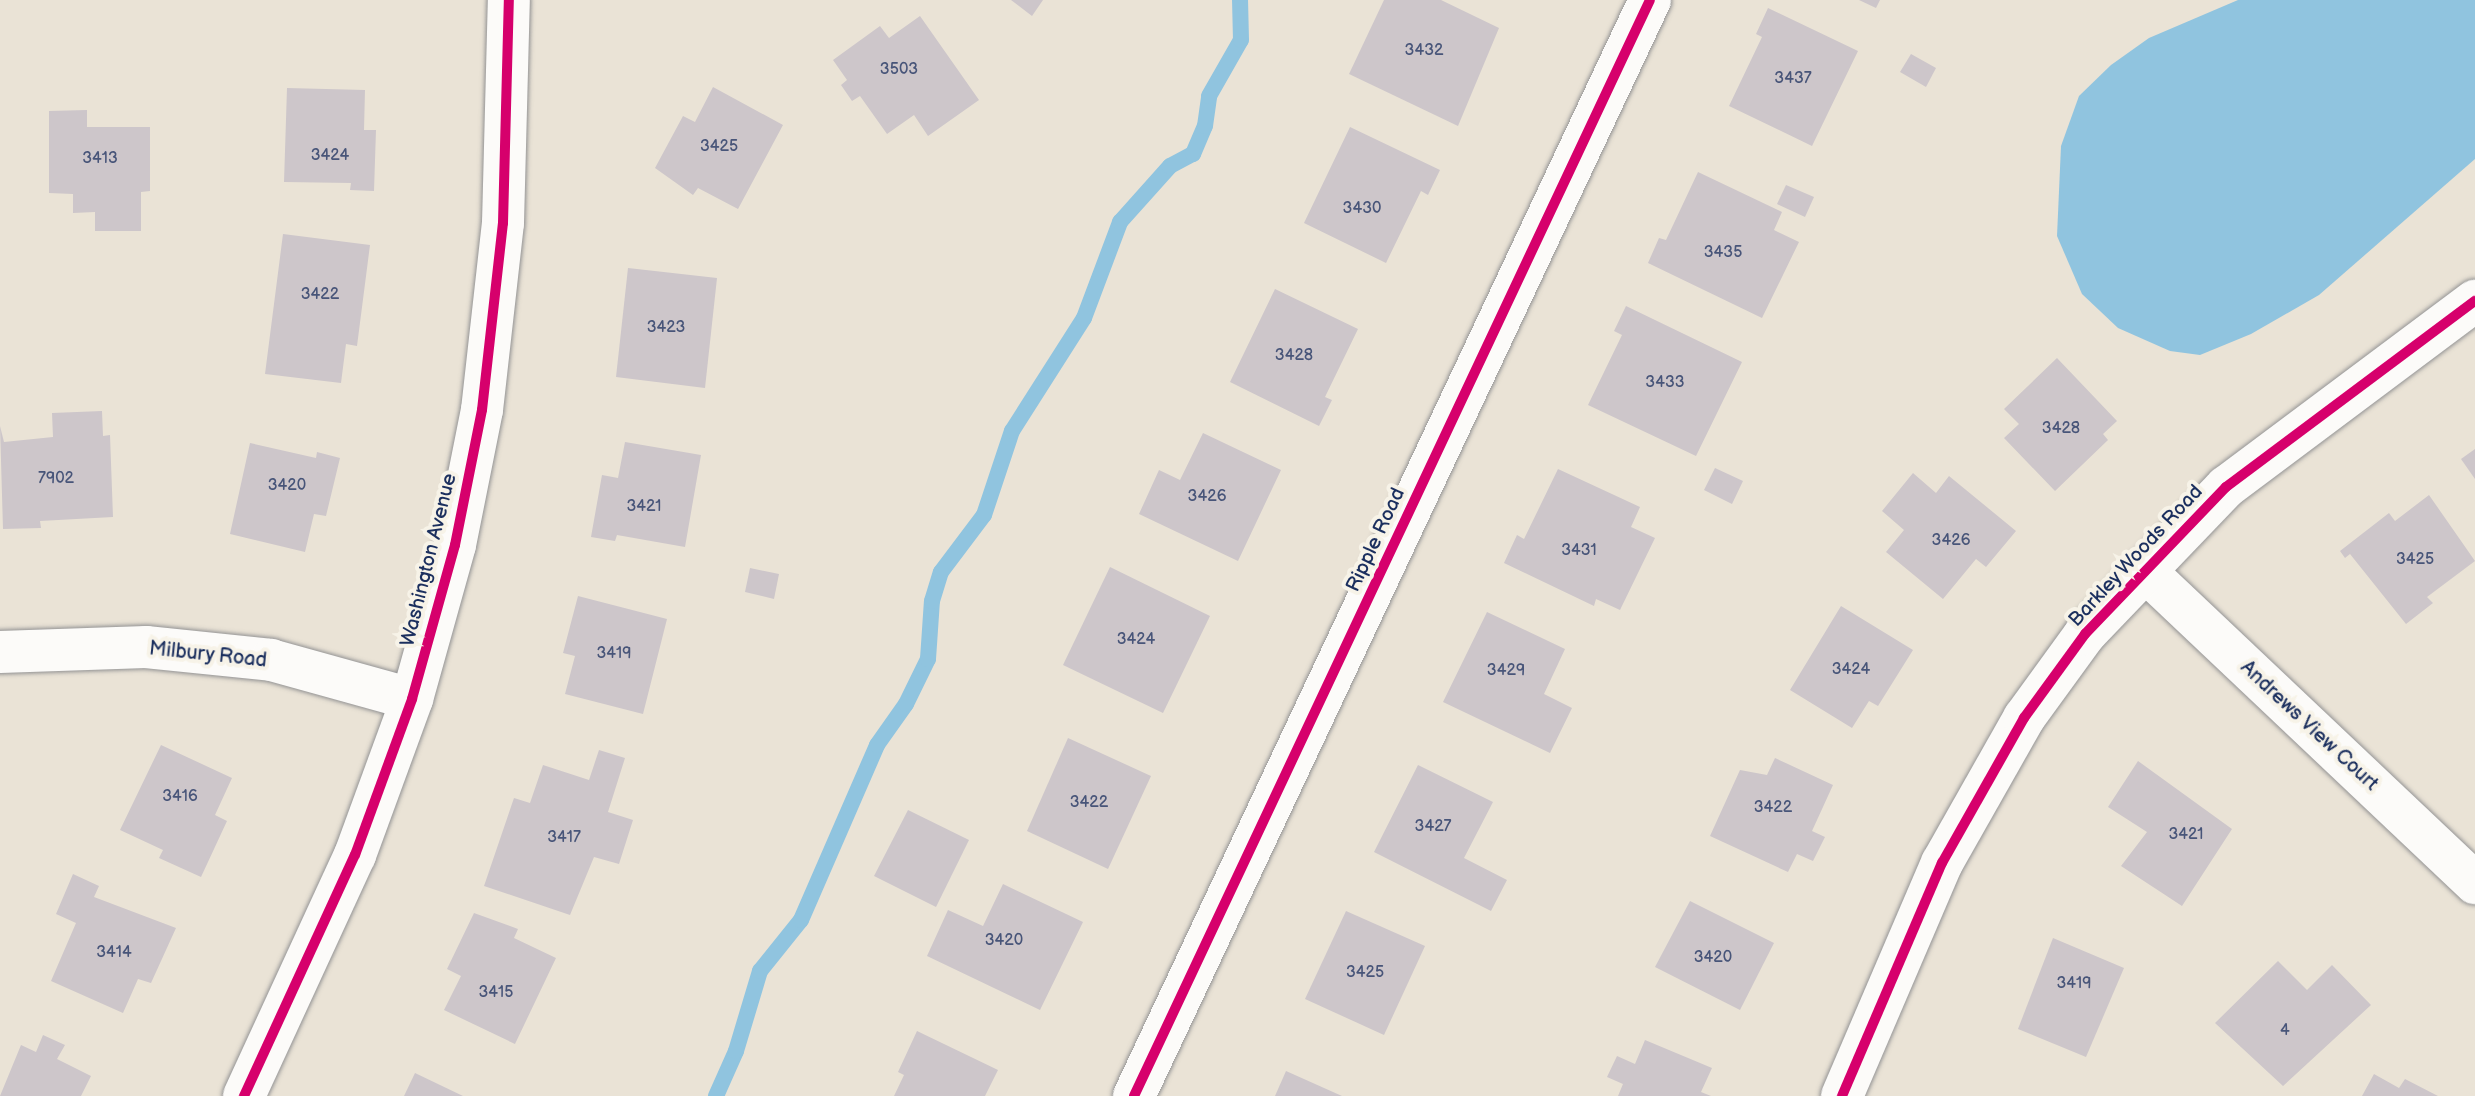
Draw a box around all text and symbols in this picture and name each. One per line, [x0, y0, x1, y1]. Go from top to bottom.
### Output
house number: 3432 [1405, 41, 1443, 61]
house number: 3503 [880, 60, 918, 80]
house number: 3437 [1774, 69, 1812, 89]
house number: 3425 [700, 137, 738, 157]
house number: 3424 [311, 146, 349, 166]
house number: 3413 [82, 149, 118, 169]
house number: 3430 [1343, 199, 1381, 219]
house number: 3435 [1704, 243, 1742, 263]
house number: 3422 [301, 285, 339, 305]
house number: 3423 [647, 318, 685, 338]
house number: 3428 [1275, 346, 1313, 366]
house number: 3433 [1645, 373, 1685, 393]
house number: 3428 [2042, 419, 2080, 439]
house number: 7902 [38, 469, 74, 489]
street label: Washington Avenue [396, 471, 462, 649]
house number: 3420 [268, 476, 306, 496]
street label: Barkley Woods Road [2063, 479, 2209, 633]
street label: Ripple Road [1341, 484, 1411, 596]
house number: 3426 [1188, 487, 1226, 507]
house number: 3421 [627, 497, 661, 517]
house number: 3426 [1932, 531, 1970, 551]
house number: 3431 [1561, 541, 1597, 561]
house number: 3425 [2396, 550, 2434, 570]
house number: 3424 [1117, 630, 1155, 650]
street label: Milbury Road [147, 637, 269, 673]
house number: 3419 [596, 644, 632, 664]
street label: Andrews View Court [2235, 656, 2383, 796]
house number: 3424 [1832, 660, 1870, 680]
house number: 3429 [1487, 661, 1525, 681]
house number: 3416 [162, 787, 198, 807]
house number: 3422 [1070, 793, 1108, 813]
house number: 3422 [1754, 798, 1792, 818]
house number: 3427 [1415, 817, 1451, 837]
house number: 3421 [2169, 825, 2203, 845]
house number: 3417 [547, 828, 581, 848]
house number: 3420 [985, 931, 1023, 951]
house number: 3414 [96, 943, 132, 963]
house number: 3420 [1694, 948, 1732, 968]
house number: 3425 [1346, 963, 1384, 983]
house number: 3419 [2056, 974, 2092, 994]
house number: 3415 [479, 983, 513, 1003]
house number: 4 [2280, 1021, 2290, 1041]

